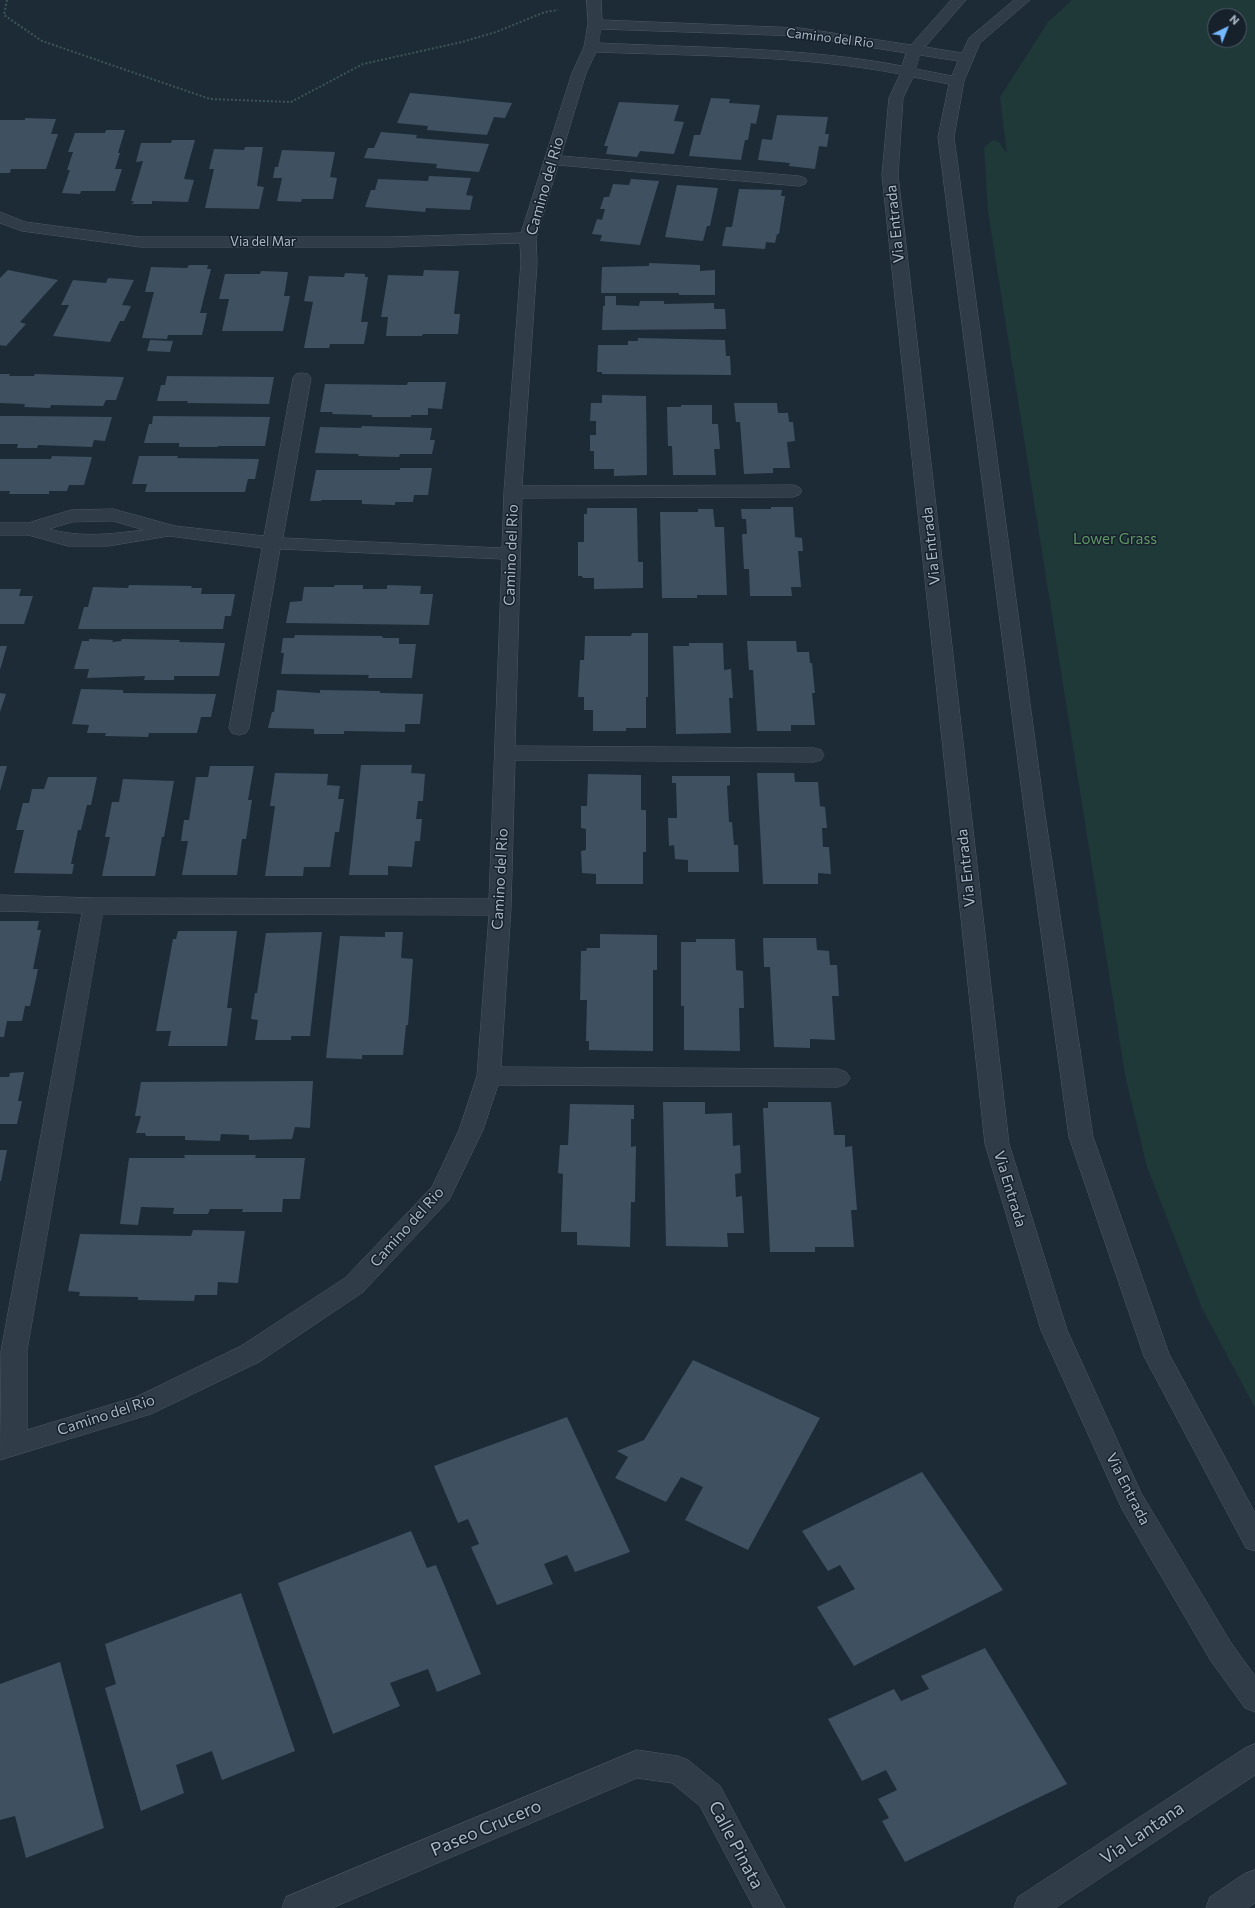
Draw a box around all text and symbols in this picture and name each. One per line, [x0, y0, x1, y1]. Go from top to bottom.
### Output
north arrow [1207, 8, 1247, 48]
text: N [1227, 12, 1242, 27]
street label: Camino del Rio [785, 25, 875, 51]
street label: Camino del Rio [522, 135, 568, 237]
street label: Via Entrada [882, 184, 908, 264]
street label: Via del Mar [230, 234, 296, 250]
street label: Camino del Rio [500, 504, 522, 606]
street label: Via Entrada [918, 506, 944, 586]
park label: Lower Grass [1073, 530, 1157, 548]
street label: Camino del Rio [488, 828, 512, 930]
street label: Via Entrada [953, 828, 979, 908]
street label: Via Entrada [990, 1149, 1030, 1229]
street label: Camino del Rio [366, 1183, 448, 1271]
street label: Camino del Rio [55, 1391, 157, 1439]
street label: Via Entrada [1102, 1450, 1154, 1528]
street label: Paseo Crucero [427, 1795, 545, 1861]
street label: Calle Pinata [704, 1797, 768, 1893]
street label: Via Lantana [1096, 1797, 1188, 1869]

